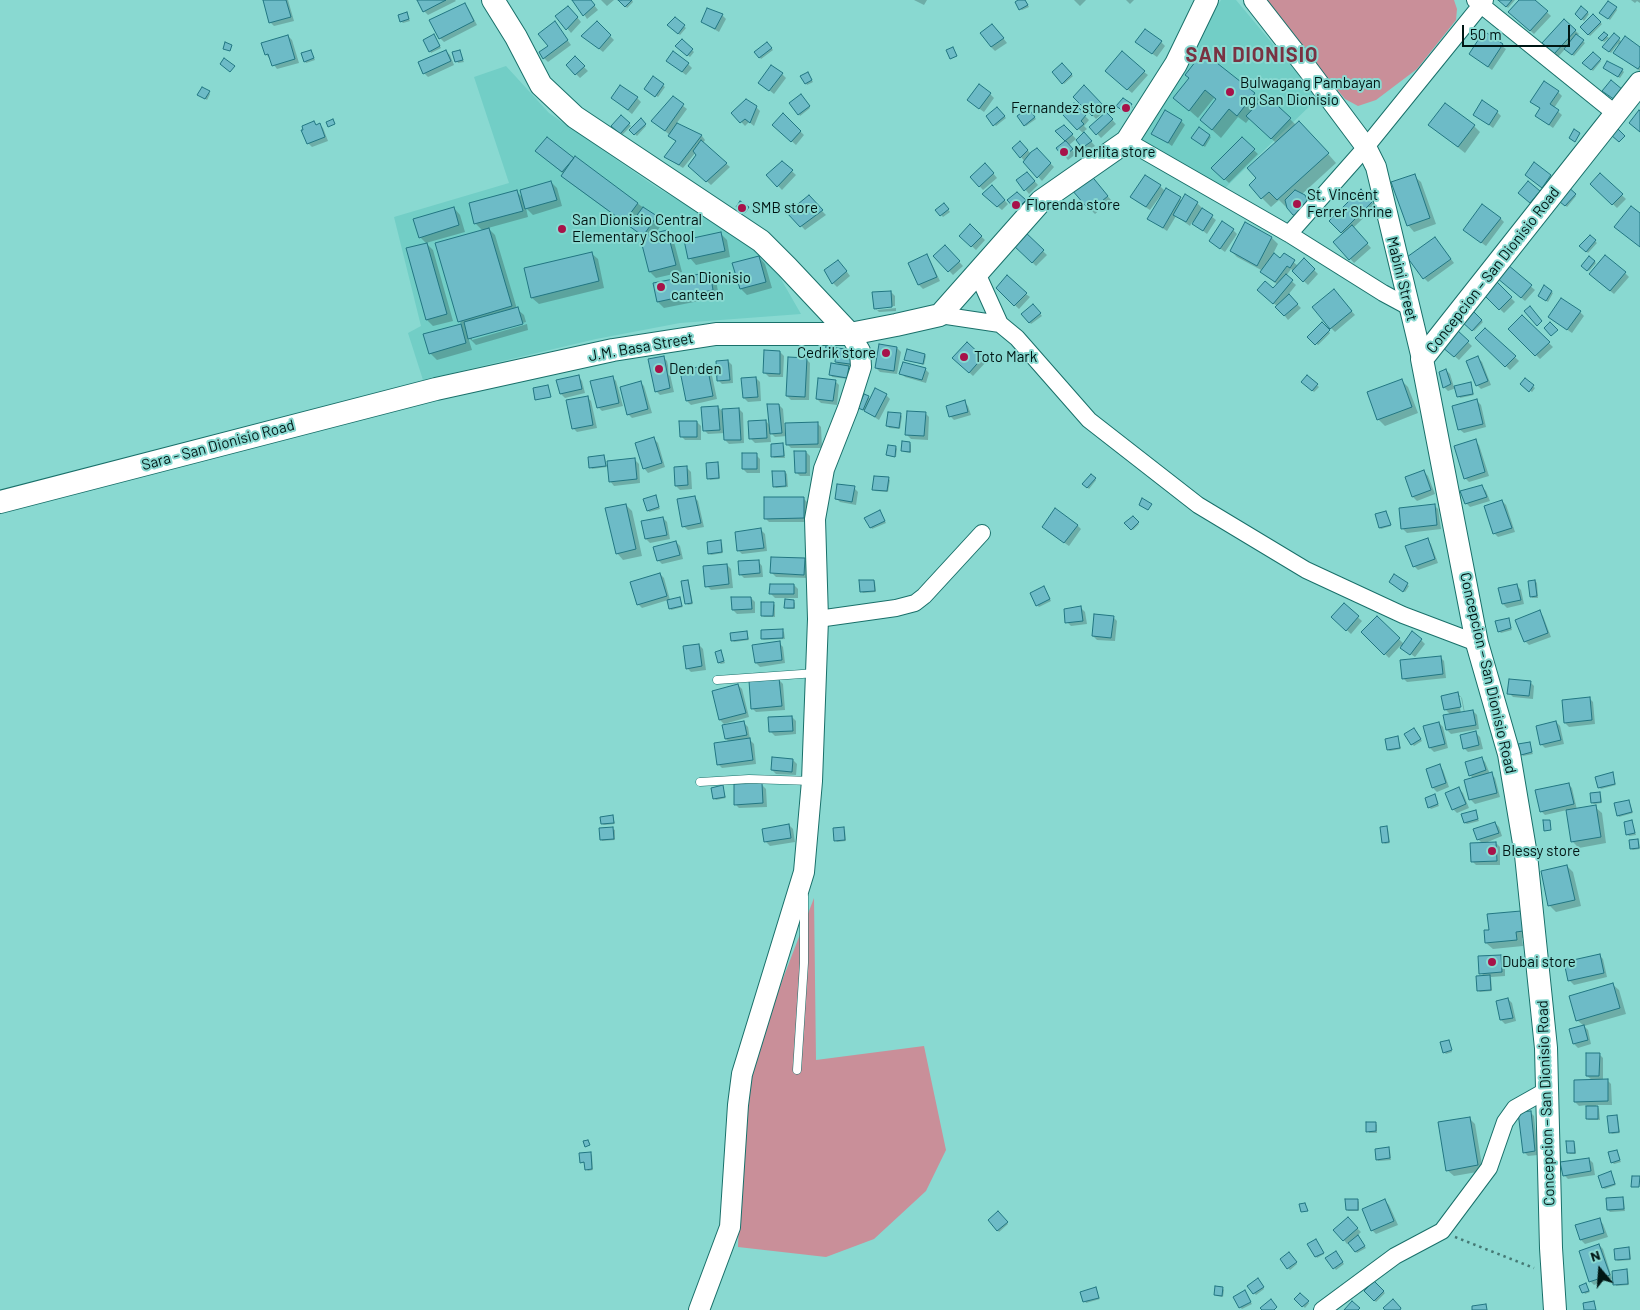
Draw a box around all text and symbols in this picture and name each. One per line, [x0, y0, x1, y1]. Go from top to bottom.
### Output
scale bar [1465, 15, 1572, 47]
text: 50 m [1470, 25, 1502, 43]
district label: SAN DIONISIO [1184, 43, 1320, 67]
place label: Bulwagang Pambayan ng San Dionisio [1240, 74, 1381, 109]
marker: Bulwagang Pambayan ng San Dionisio [1224, 86, 1236, 98]
place label: Fernandez store [1011, 99, 1116, 117]
marker: Fernandez store [1120, 102, 1132, 114]
place label: Merlita store [1074, 143, 1156, 161]
marker: Merlita store [1058, 146, 1070, 158]
street label: Concepcion – San Dionisio Road [1423, 183, 1563, 357]
place label: St. Vincent Ferrer Shrine [1307, 186, 1392, 221]
place label: Florenda store [1026, 196, 1120, 214]
marker: St. Vincent Ferrer Shrine [1291, 198, 1303, 210]
place label: SMB store [752, 199, 818, 217]
marker: Florenda store [1010, 199, 1022, 211]
marker: SMB store [736, 202, 748, 214]
place label: San Dionisio Central Elementary School [572, 211, 702, 246]
marker: San Dionisio Central Elementary School [556, 223, 568, 235]
street label: Mabini Street [1383, 235, 1421, 323]
place label: San Dionisio canteen [671, 269, 751, 304]
marker: San Dionisio canteen [655, 281, 667, 293]
street label: J.M. Basa Street [587, 329, 695, 365]
place label: Cedrik store [797, 344, 876, 362]
marker: Cedrik store [880, 347, 892, 359]
place label: Toto Mark [974, 348, 1037, 366]
marker: Toto Mark [958, 351, 970, 363]
place label: Den den [669, 360, 722, 378]
marker: Den den [653, 363, 665, 375]
street label: Sara - San Dionisio Road [140, 416, 296, 474]
street label: Concepcion – San Dionisio Road [1456, 571, 1520, 775]
place label: Blessy store [1502, 842, 1580, 860]
marker: Blessy store [1486, 845, 1498, 857]
place label: Dubai store [1502, 953, 1576, 971]
marker: Dubai store [1486, 956, 1498, 968]
street label: Concepcion – San Dionisio Road [1533, 1000, 1559, 1206]
north arrow [1575, 1245, 1625, 1295]
text: N [1588, 1246, 1602, 1265]

